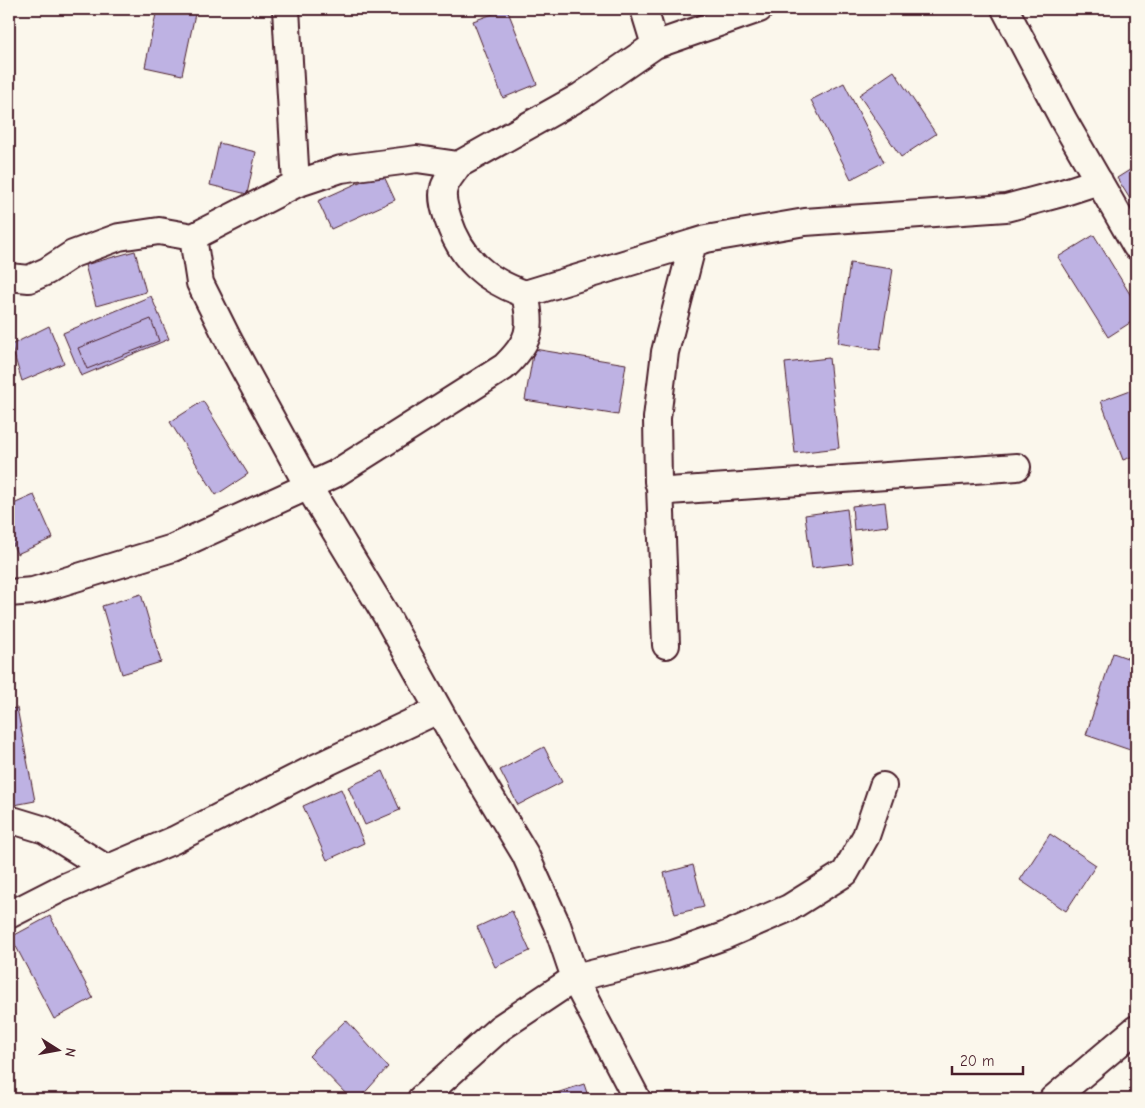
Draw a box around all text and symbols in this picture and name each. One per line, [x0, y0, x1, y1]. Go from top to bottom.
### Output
north arrow [32, 1026, 82, 1076]
scale bar [952, 1043, 1024, 1075]
text: N [61, 1046, 79, 1058]
text: 20 m [960, 1052, 994, 1070]

